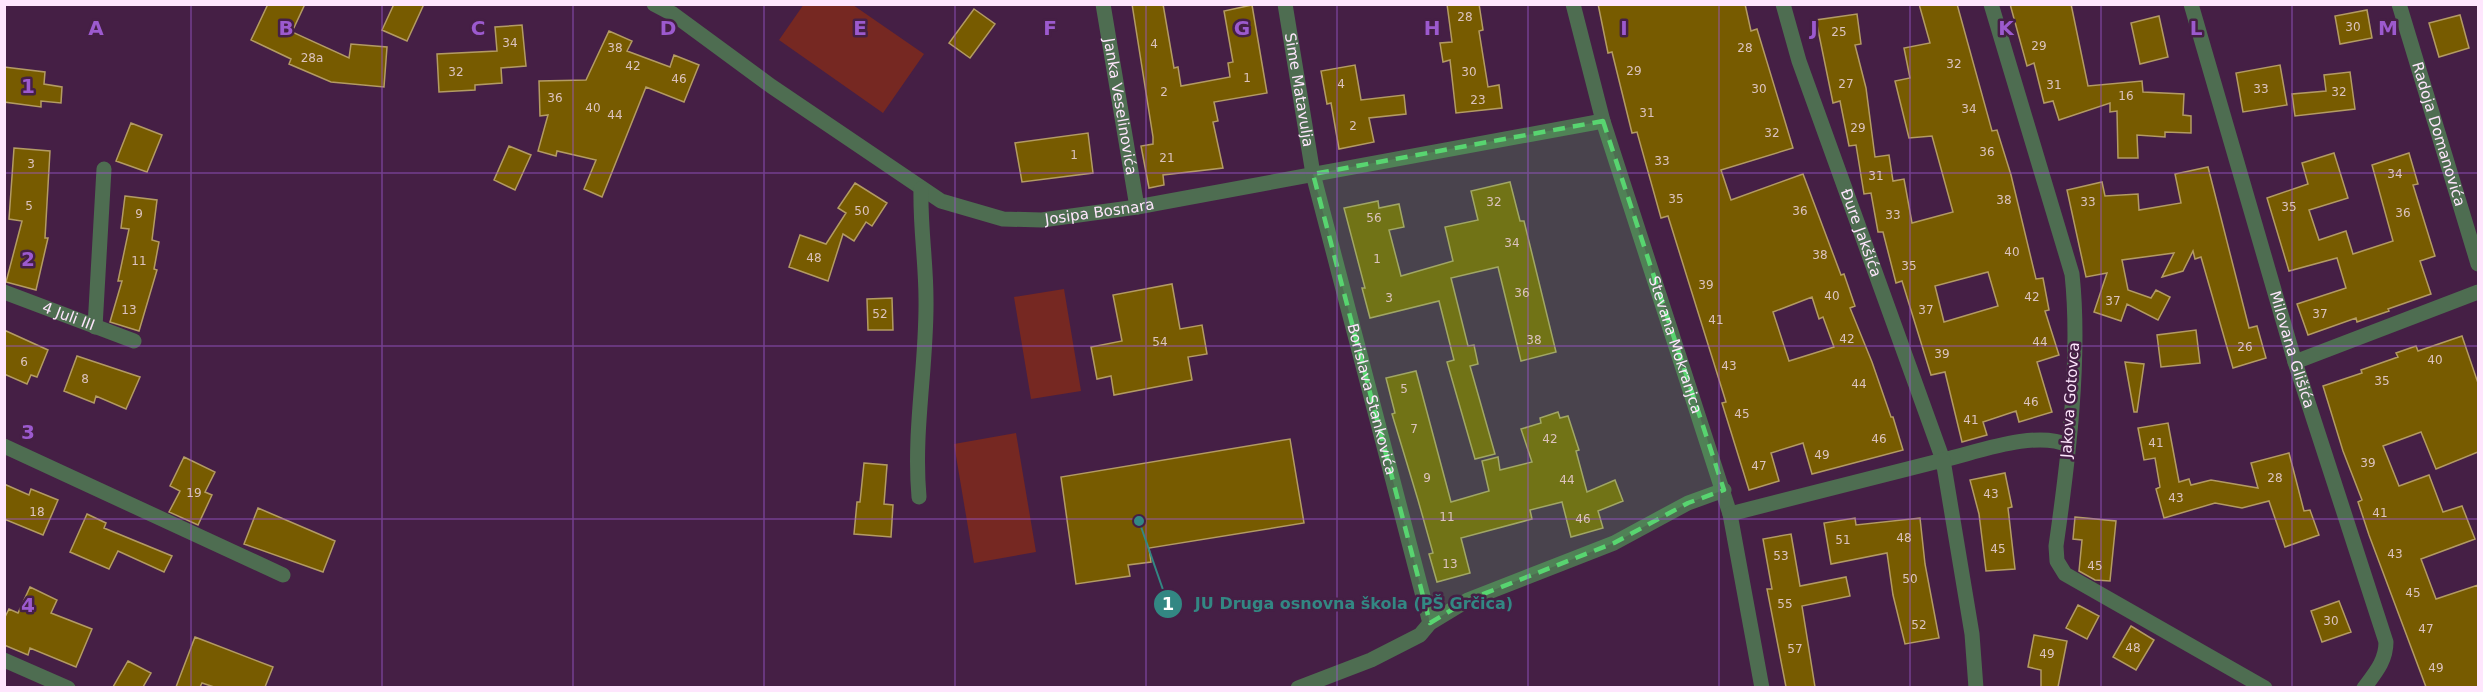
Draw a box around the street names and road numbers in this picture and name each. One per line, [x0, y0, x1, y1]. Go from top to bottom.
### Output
street label: Sime Matavulja [1281, 31, 1317, 148]
street label: Janka Veselinovića [1100, 36, 1140, 176]
street label: Radoja Domanovića [2408, 60, 2469, 208]
street label: Đure Jakšića [1837, 186, 1885, 280]
street label: Josipa Bosnara [1043, 195, 1156, 229]
street label: Stevana Mokranjca [1645, 274, 1706, 416]
street label: Milovana Glišića [2266, 289, 2318, 410]
street label: 4 Juli III [40, 298, 97, 334]
street label: Borislava Stankovića [1343, 321, 1400, 477]
street label: Jakova Gotovca [2057, 342, 2083, 459]

